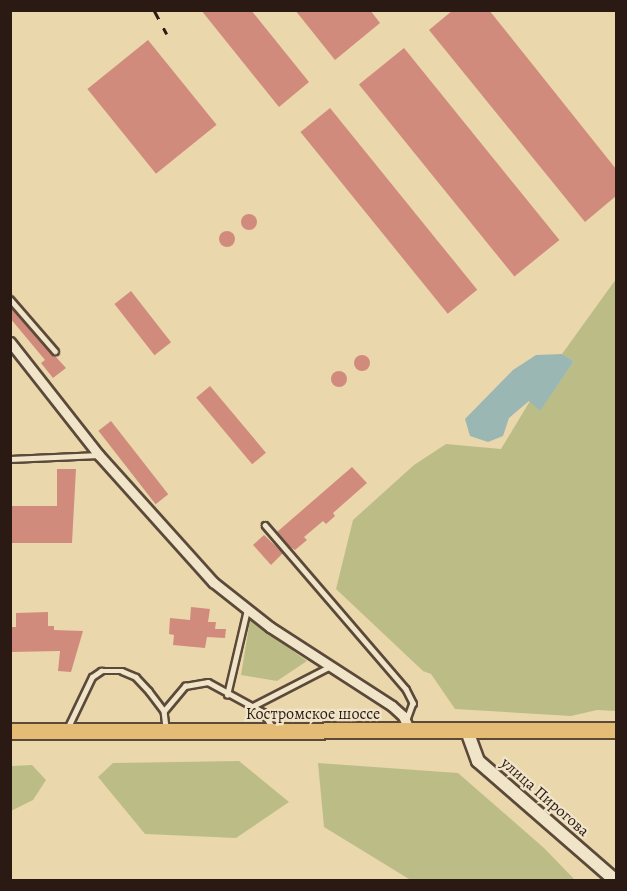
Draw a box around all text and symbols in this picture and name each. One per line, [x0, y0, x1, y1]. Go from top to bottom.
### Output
street label: Костромское шоссе [246, 704, 380, 724]
street label: улица Пирогова [497, 753, 593, 841]

